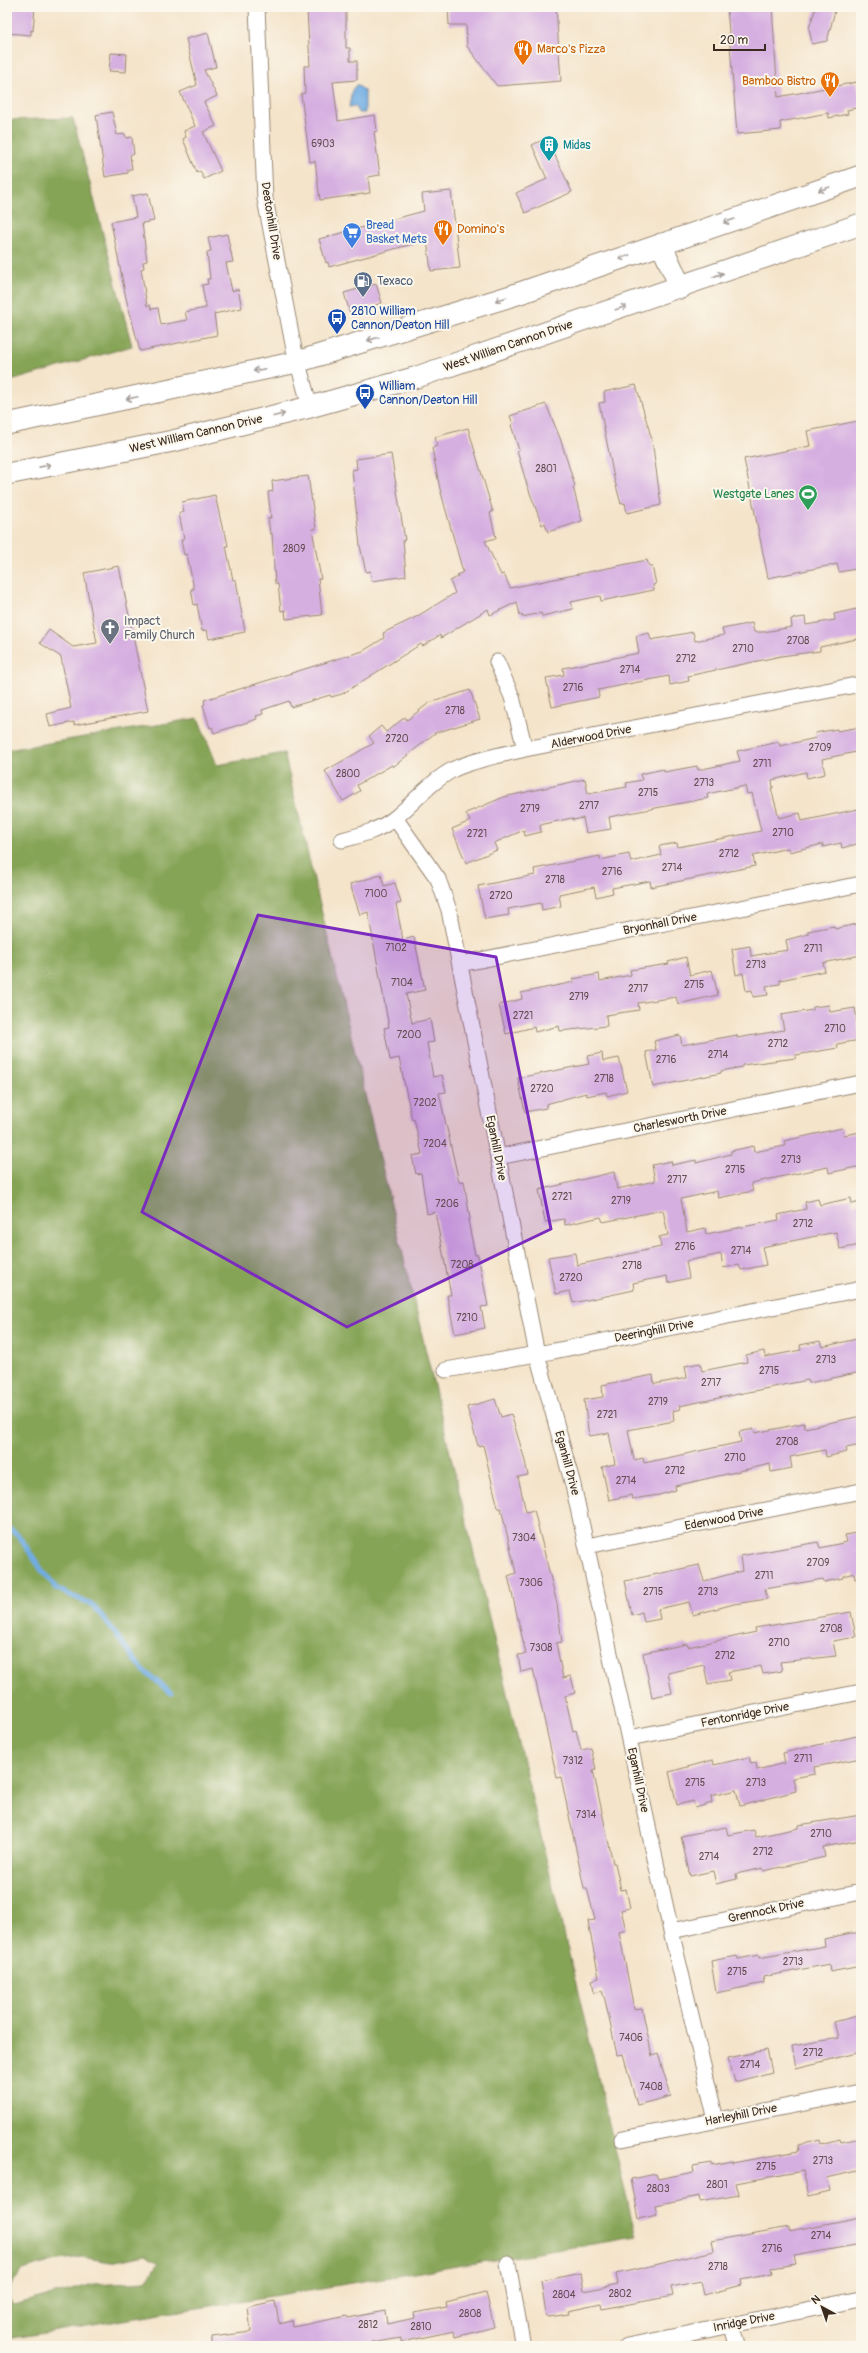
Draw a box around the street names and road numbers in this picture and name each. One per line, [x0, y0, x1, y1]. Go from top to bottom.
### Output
street label: Deatonhill Drive [257, 181, 285, 261]
street label: West William Cannon Drive [441, 317, 575, 375]
street label: West William Cannon Drive [128, 411, 264, 457]
street label: Alderwood Drive [549, 722, 633, 752]
street label: Bryonhall Drive [622, 910, 698, 938]
street label: Charlesworth Drive [632, 1104, 728, 1136]
street label: Eganhill Drive [482, 1114, 510, 1182]
street label: Deeringhill Drive [613, 1316, 695, 1346]
street label: Eganhill Drive [551, 1429, 583, 1497]
street label: Edenwood Drive [683, 1504, 765, 1534]
street label: Fentonridge Drive [700, 1699, 790, 1731]
street label: Eganhill Drive [624, 1746, 652, 1814]
street label: Grennock Drive [727, 1896, 805, 1926]
street label: Harleyhill Drive [704, 2101, 778, 2129]
street label: Inridge Drive [712, 2309, 776, 2335]

